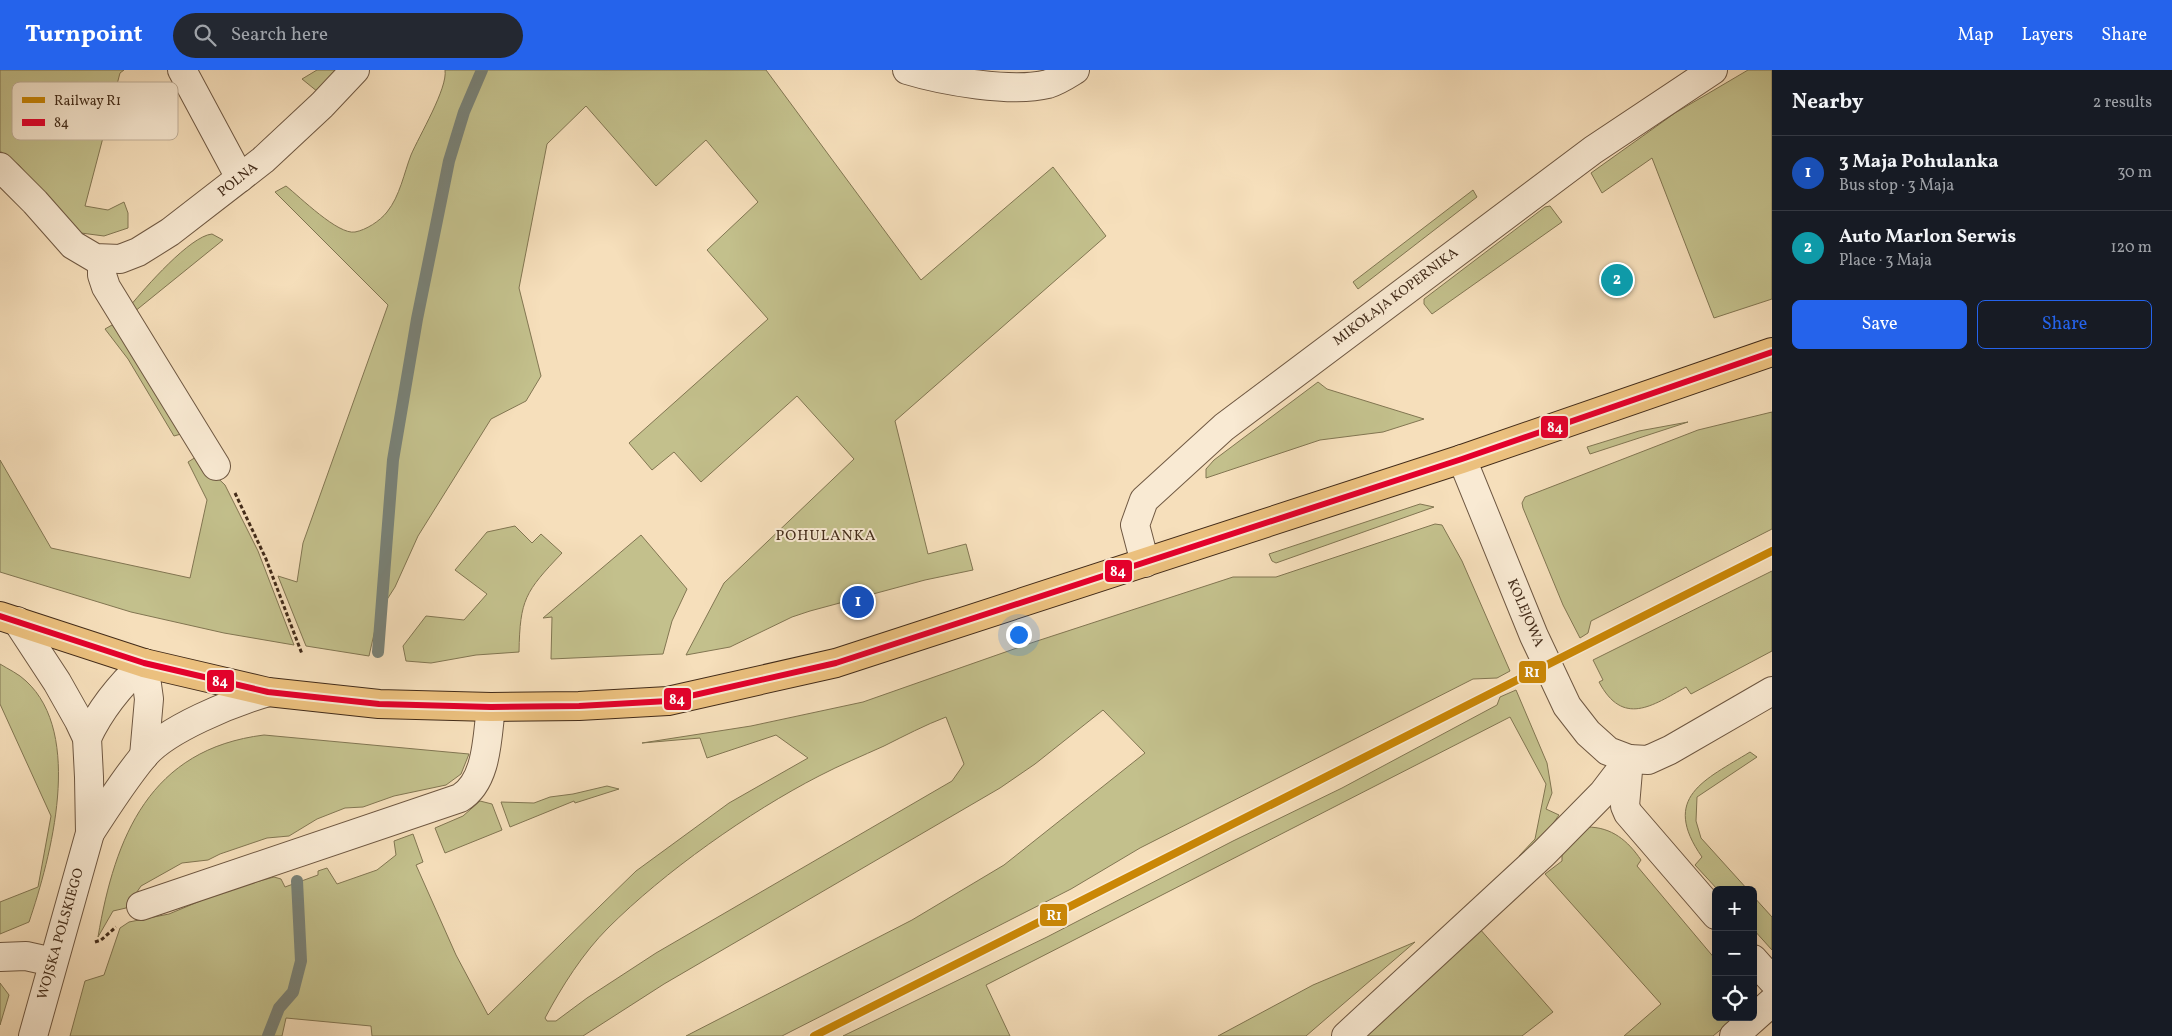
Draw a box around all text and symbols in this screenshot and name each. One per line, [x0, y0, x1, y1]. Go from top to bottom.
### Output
search box [173, 13, 523, 58]
text: Turnpoint [25, 18, 143, 52]
icon: search [191, 21, 219, 49]
text: Search here [231, 22, 328, 48]
text: Map [1957, 23, 1993, 48]
text: Layers [2021, 23, 2073, 48]
text: Share [2101, 23, 2147, 48]
legend [12, 82, 178, 140]
text: Nearby [1792, 88, 1863, 117]
text: Railway R1 [54, 92, 121, 111]
text: 2 results [2093, 92, 2152, 114]
text: 84 [54, 114, 69, 133]
text: 3 Maja Pohulanka [1839, 149, 1999, 175]
street label: POLNA [214, 158, 262, 202]
text: 1 [1805, 162, 1811, 184]
text: 30 m [2117, 162, 2152, 184]
text: Bus stop · 3 Maja [1839, 175, 1954, 197]
text: Auto Marlon Serwis [1839, 224, 2016, 250]
text: 2 [1804, 237, 1812, 259]
text: 120 m [2110, 237, 2152, 259]
street label: MIKOŁAJA KOPERNIKA [1329, 243, 1463, 350]
text: Place · 3 Maja [1839, 250, 1932, 272]
pin: 2 [1601, 261, 1633, 299]
button: Save [1792, 300, 1967, 349]
button: Share [1977, 300, 2152, 349]
line badge: 84 [1540, 415, 1569, 439]
text: 84 [1547, 419, 1563, 438]
district label: POHULANKA [776, 526, 876, 547]
line badge: 84 [1104, 559, 1133, 583]
text: 84 [1110, 563, 1126, 582]
street label: KOLEJOWA [1502, 576, 1548, 650]
pin: 1 [842, 583, 874, 621]
your location [1006, 622, 1032, 648]
line badge: R1 [1518, 660, 1547, 684]
text: R1 [1524, 664, 1540, 683]
line badge: 84 [206, 669, 235, 693]
text: 84 [212, 673, 228, 692]
line badge: 84 [663, 687, 692, 711]
text: 84 [669, 691, 685, 710]
street label: WOJSKA POLSKIEGO [33, 866, 89, 1002]
map controls [1712, 886, 1757, 1021]
button: + [1712, 886, 1757, 931]
line badge: R1 [1039, 903, 1068, 927]
text: R1 [1046, 907, 1062, 926]
button: − [1712, 931, 1757, 976]
button: locate [1712, 976, 1757, 1021]

